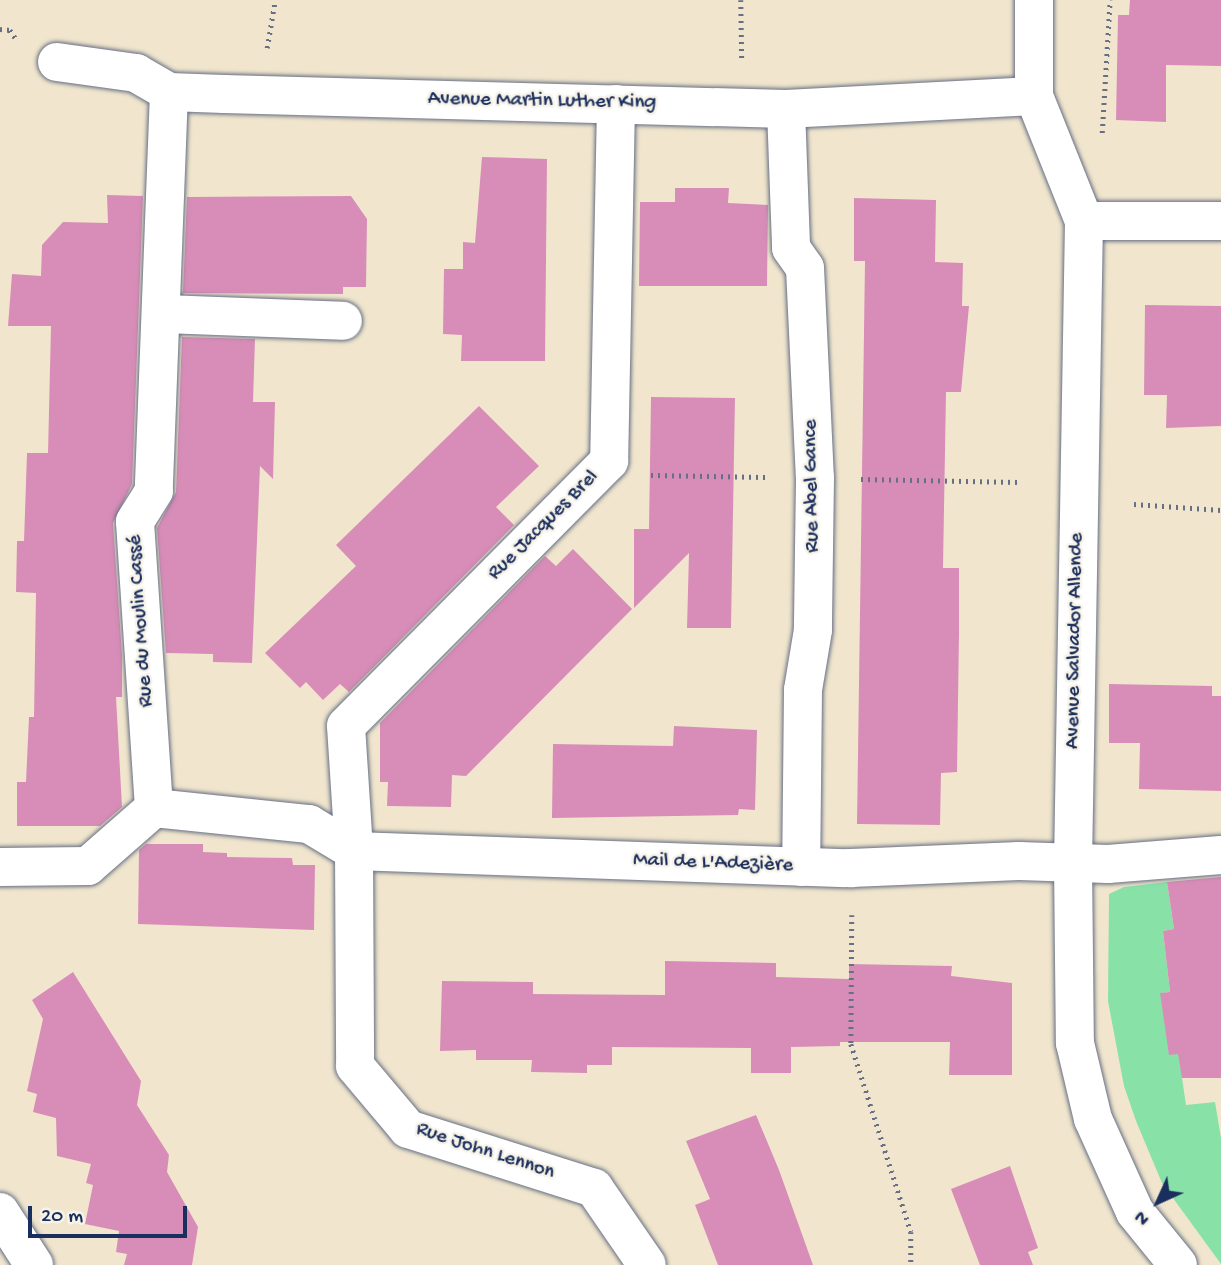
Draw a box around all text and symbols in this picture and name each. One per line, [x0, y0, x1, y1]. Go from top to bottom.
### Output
street label: Avenue Martin Luther King [428, 87, 656, 117]
street label: Rue Abel Gance [799, 419, 827, 553]
street label: Rue Jacques Brel [483, 465, 605, 587]
street label: Avenue Salvador Allende [1062, 533, 1090, 749]
street label: Rue du Moulin Cassé [123, 534, 161, 708]
street label: Mail de L'Adezière [633, 849, 793, 879]
street label: Rue John Lennon [412, 1118, 558, 1186]
north arrow [1123, 1167, 1193, 1237]
scale bar [32, 1192, 191, 1236]
text: 20 m [41, 1205, 83, 1230]
text: N [1130, 1205, 1155, 1230]

